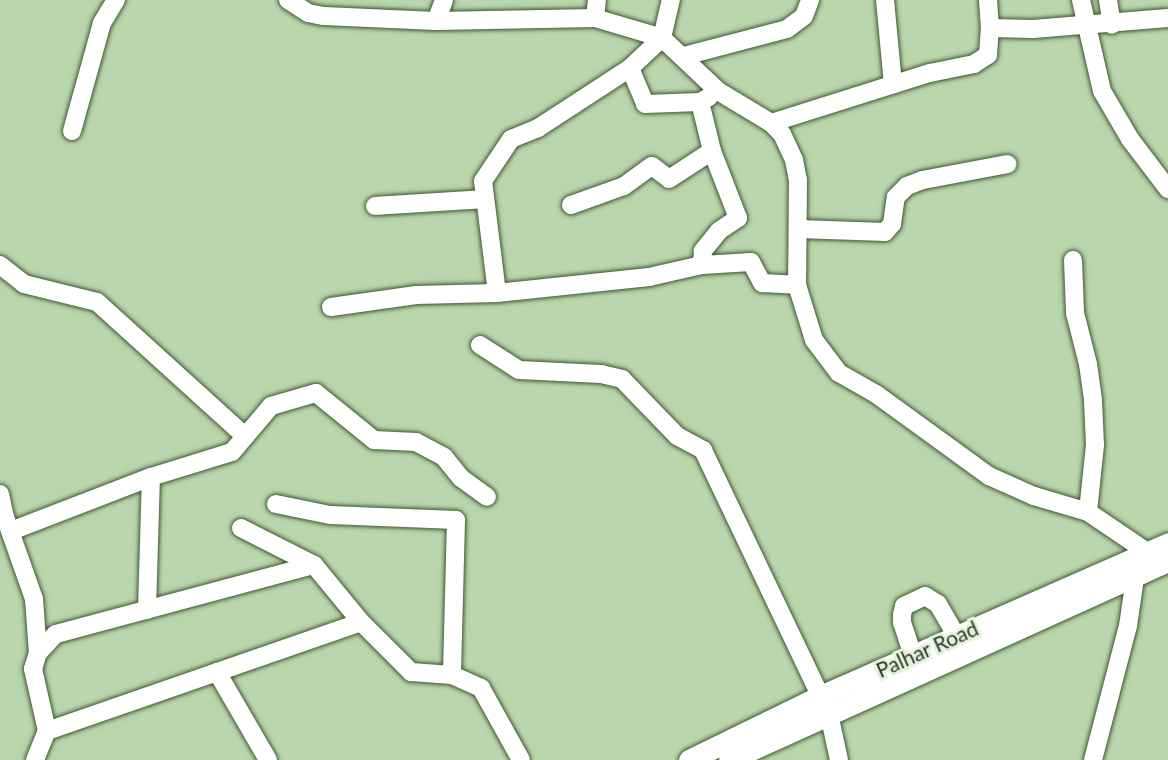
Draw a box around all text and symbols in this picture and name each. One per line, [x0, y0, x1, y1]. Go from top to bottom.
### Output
street label: Palhar Road [872, 615, 982, 683]

